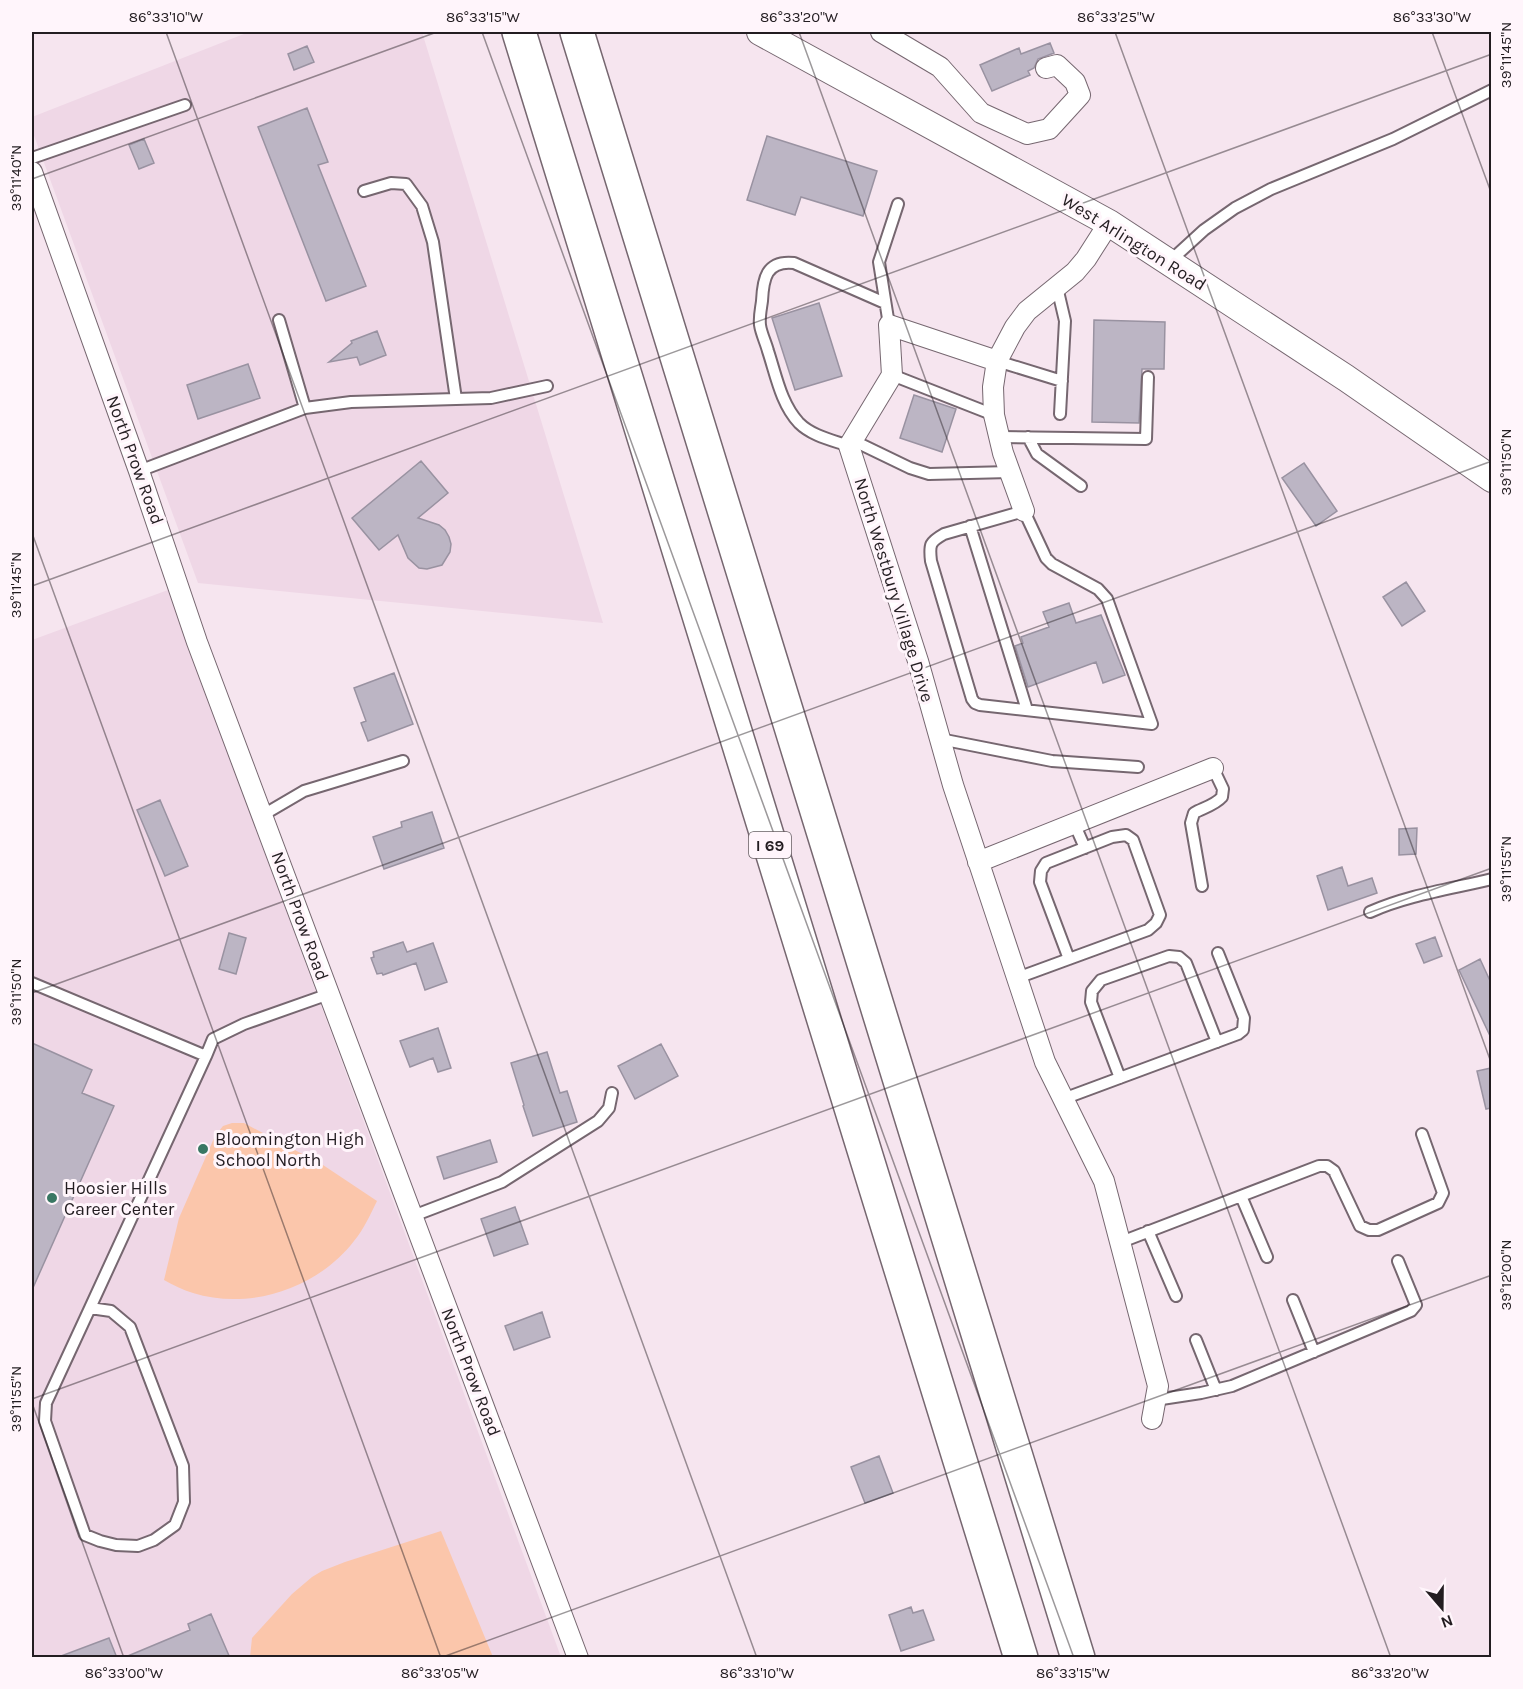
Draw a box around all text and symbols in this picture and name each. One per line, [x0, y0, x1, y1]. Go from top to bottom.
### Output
text: 86°33'10"W [129, 8, 204, 26]
text: 86°33'15"W [446, 8, 521, 26]
text: 86°33'20"W [760, 8, 839, 26]
text: 86°33'25"W [1077, 8, 1155, 26]
text: 86°33'30"W [1393, 8, 1472, 26]
text: 39°11'45"N [1497, 22, 1515, 88]
text: 39°11'40"N [7, 145, 25, 211]
street label: West Arlington Road [1057, 188, 1211, 296]
street label: North Prow Road [101, 393, 169, 527]
text: 39°11'50"N [1497, 429, 1515, 495]
street label: North Westbury Village Drive [849, 475, 939, 705]
text: 39°11'45"N [7, 552, 25, 618]
road number: I 69 [749, 832, 791, 858]
text: 39°11'55"N [1497, 836, 1515, 902]
street label: North Prow Road [266, 849, 334, 983]
text: 39°11'50"N [7, 959, 25, 1025]
place label: Bloomington High School North [215, 1128, 364, 1171]
marker: Bloomington High School North [196, 1142, 210, 1156]
place label: Hoosier Hills Career Center [64, 1177, 175, 1220]
marker: Hoosier Hills Career Center [45, 1191, 59, 1205]
text: 39°12'00"N [1497, 1240, 1515, 1310]
street label: North Prow Road [436, 1305, 506, 1439]
text: 39°11'55"N [7, 1366, 25, 1432]
north arrow [1412, 1578, 1472, 1638]
text: N [1438, 1611, 1456, 1633]
text: 86°33'00"W [85, 1664, 164, 1682]
text: 86°33'05"W [401, 1664, 480, 1682]
text: 86°33'10"W [720, 1664, 795, 1682]
text: 86°33'15"W [1036, 1664, 1111, 1682]
text: 86°33'20"W [1351, 1664, 1430, 1682]

